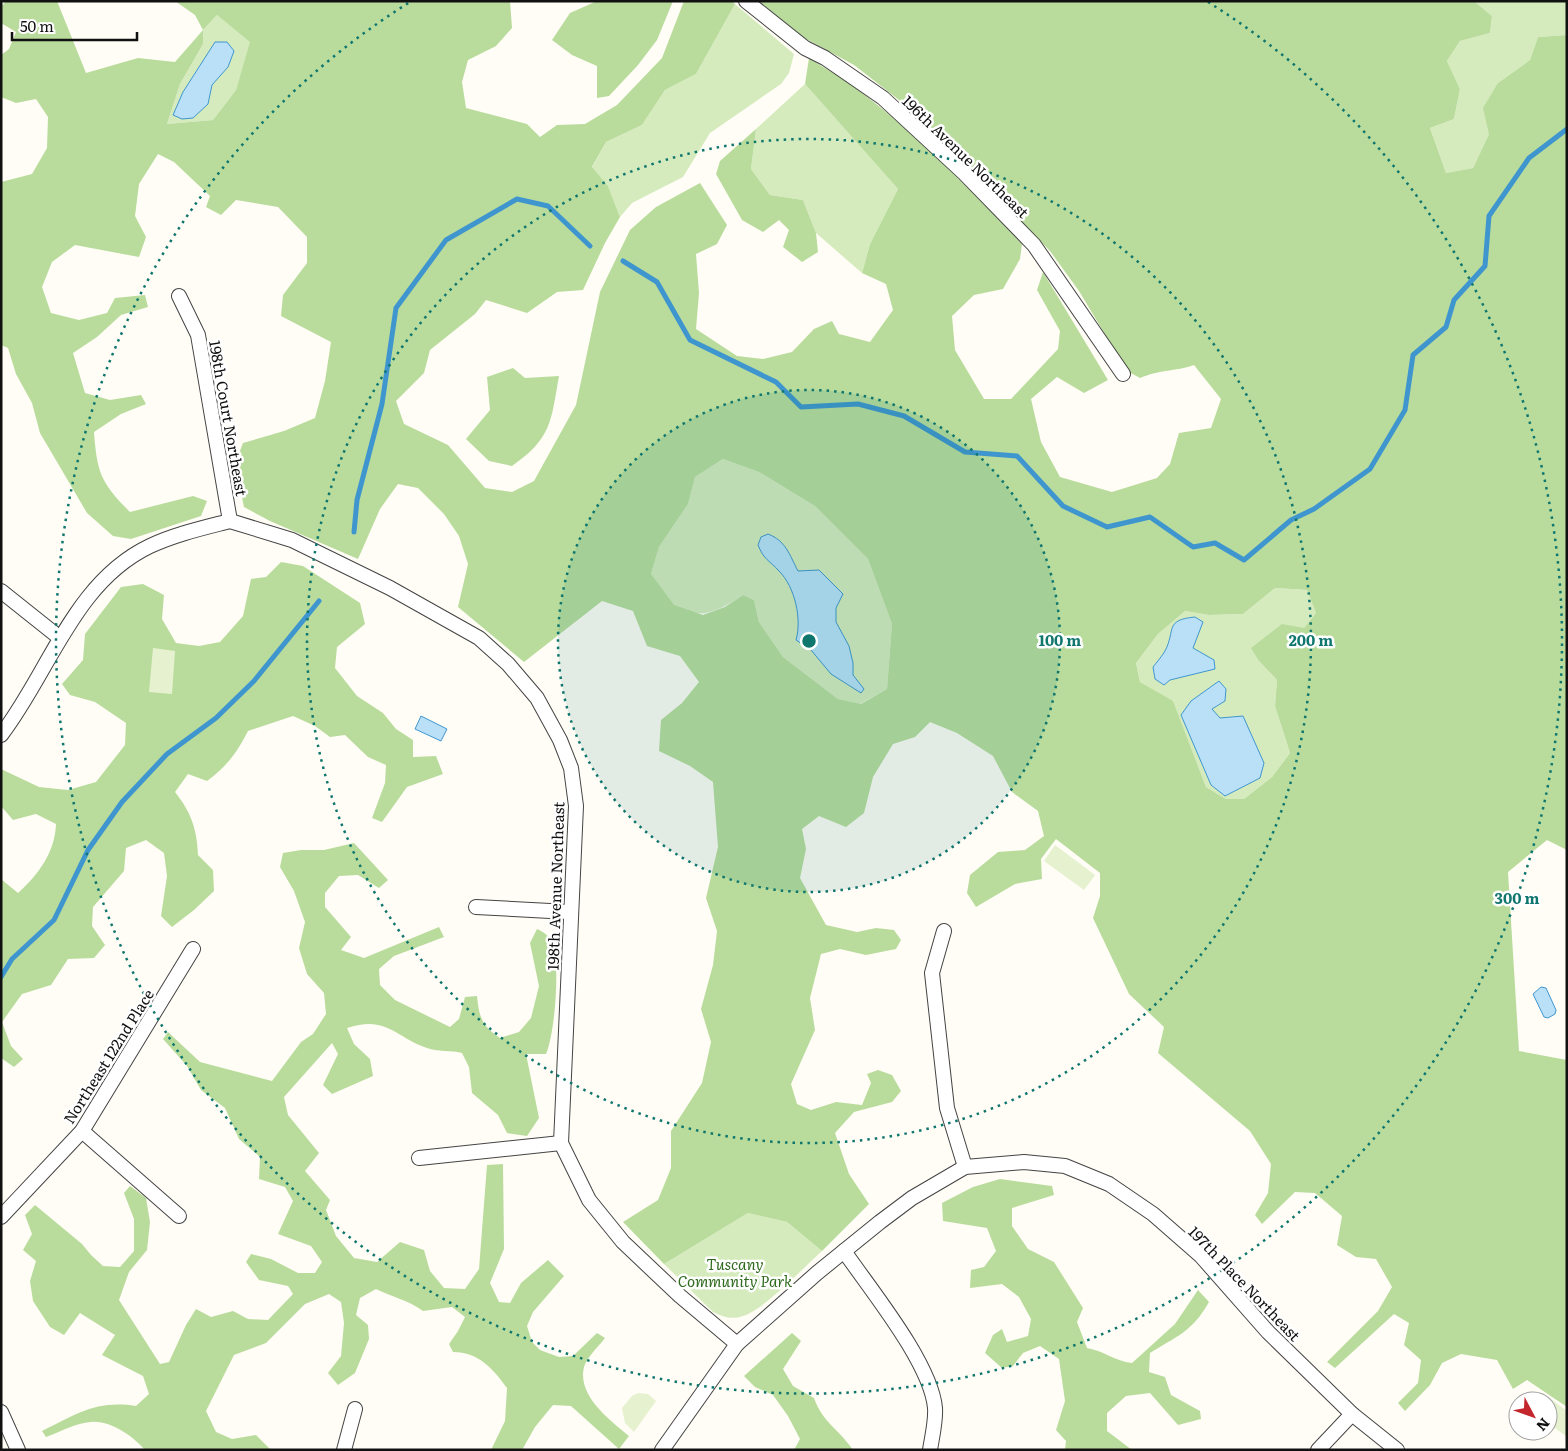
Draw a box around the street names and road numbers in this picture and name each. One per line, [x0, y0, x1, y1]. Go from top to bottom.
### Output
street label: 196th Avenue Northeast [897, 89, 1035, 223]
street label: 198th Court Northeast [204, 338, 254, 498]
street label: 198th Avenue Northeast [541, 801, 569, 971]
street label: Northeast 122nd Place [57, 984, 159, 1128]
street label: 197th Place Northeast [1184, 1220, 1306, 1346]

